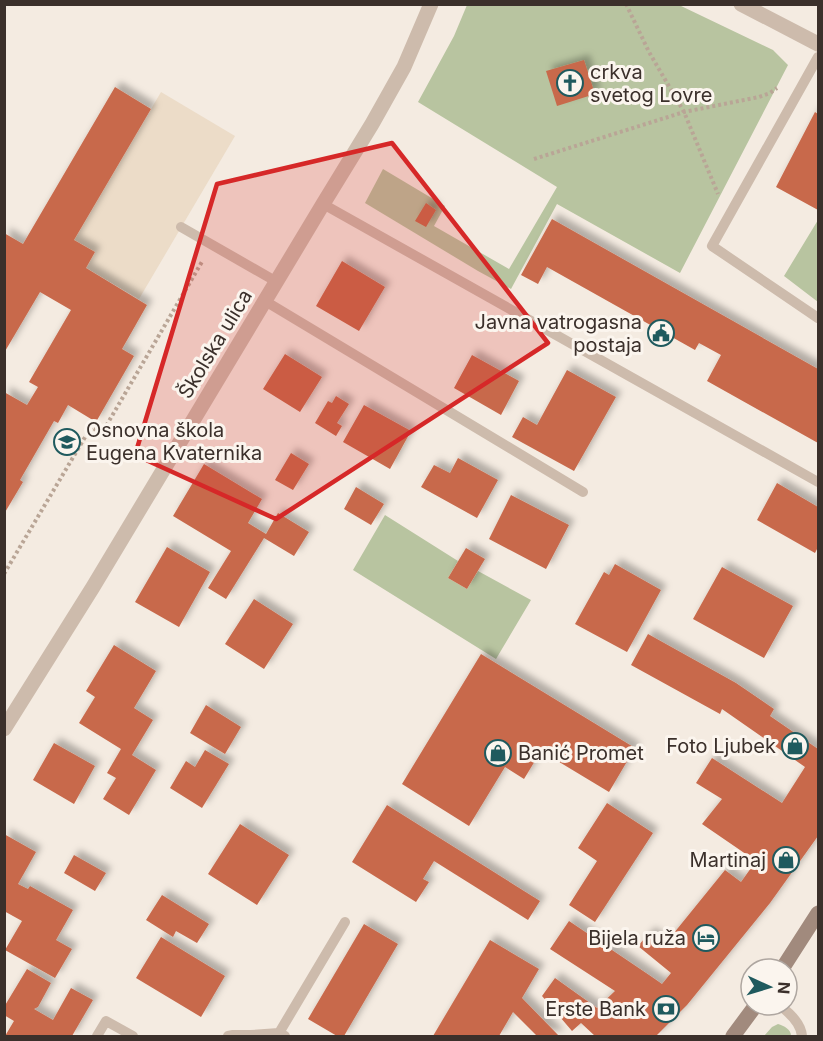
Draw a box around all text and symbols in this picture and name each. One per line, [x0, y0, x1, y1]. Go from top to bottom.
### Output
place label: crkva svetog Lovre [590, 60, 712, 107]
church icon: crkva svetog Lovre [555, 68, 585, 98]
street label: Školska ulica [173, 285, 257, 403]
place label: Javna vatrogasna postaja [475, 310, 642, 357]
public building icon: Javna vatrogasna postaja [646, 318, 676, 348]
place label: Osnovna škola Eugena Kvaternika [86, 418, 262, 465]
school or university icon: Osnovna škola Eugena Kvaternika [52, 427, 82, 457]
shop icon: Foto Ljubek [780, 731, 810, 761]
place label: Foto Ljubek [666, 734, 776, 758]
shop icon: Banić Promet [483, 738, 513, 768]
place label: Banić Promet [518, 741, 644, 765]
shop icon: Martinaj [771, 845, 801, 875]
place label: Martinaj [690, 848, 766, 872]
hotel icon: Bijela ruža [691, 923, 721, 953]
place label: Bijela ruža [588, 926, 686, 950]
north arrow [739, 957, 799, 1017]
text: N [774, 981, 794, 995]
bank icon: Erste Bank [651, 994, 681, 1024]
place label: Erste Bank [545, 997, 646, 1021]

